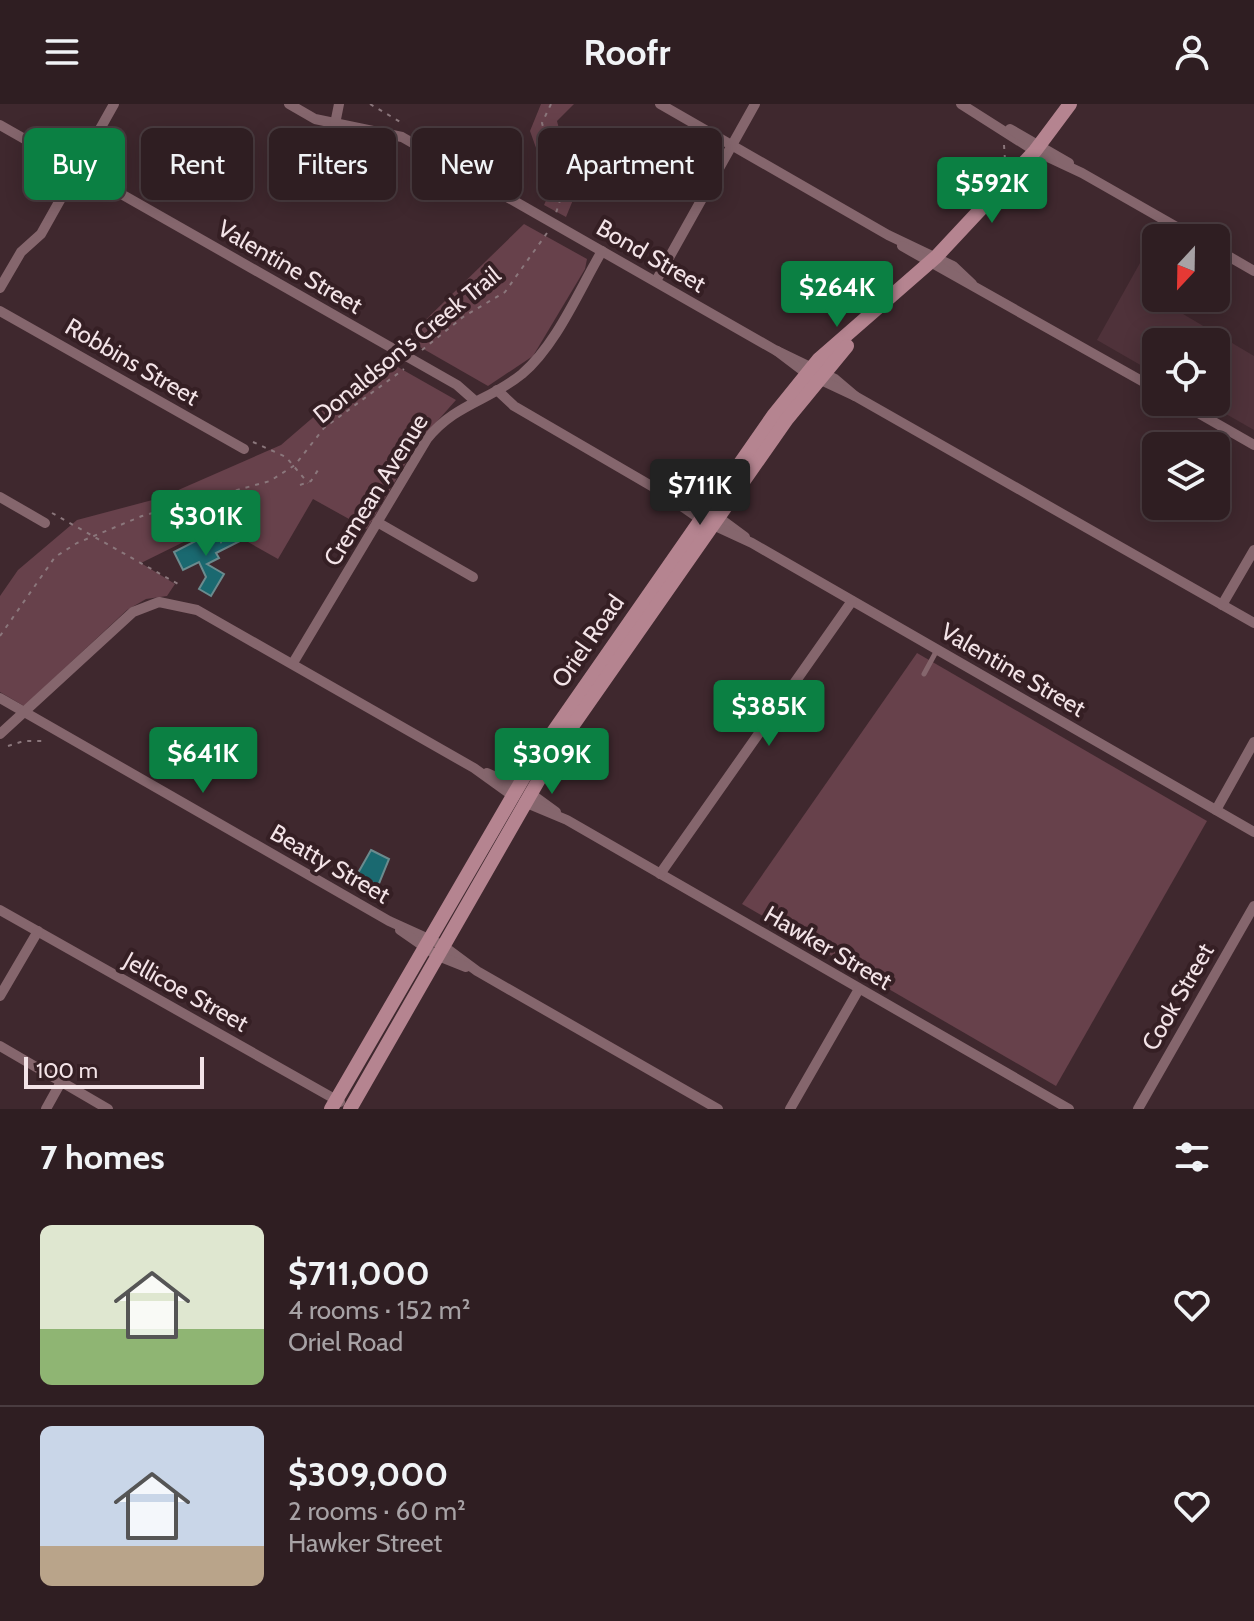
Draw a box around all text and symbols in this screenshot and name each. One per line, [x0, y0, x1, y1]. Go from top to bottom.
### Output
icon: menu [40, 30, 84, 74]
text: Roofr [584, 30, 670, 74]
icon: person [1170, 30, 1214, 74]
chip: Buy [24, 128, 125, 200]
chip: Rent [141, 128, 253, 200]
chip: Filters [269, 128, 396, 200]
chip: New [412, 128, 522, 200]
chip: Apartment [538, 128, 722, 200]
pin: $592K [936, 157, 1048, 225]
text: $592K [955, 167, 1029, 199]
street label: Valentine Street [213, 213, 368, 320]
street label: Bond Street [591, 213, 711, 298]
north arrow [1142, 224, 1230, 312]
map controls [1142, 224, 1230, 520]
street label: Donaldson's Creek Trail [307, 260, 506, 429]
pin: $264K [781, 261, 893, 329]
text: $264K [799, 271, 875, 303]
street label: Robbins Street [60, 312, 204, 411]
button: locate [1142, 328, 1230, 416]
street label: Cremean Avenue [317, 408, 434, 571]
button: layers [1142, 432, 1230, 520]
pin: $711K [644, 459, 756, 527]
text: $711K [668, 469, 732, 501]
pin: $301K [150, 490, 262, 558]
text: $301K [169, 500, 243, 532]
street label: Oriel Road [545, 589, 630, 693]
street label: Valentine Street [936, 616, 1091, 723]
pin: $385K [713, 680, 825, 748]
text: $385K [731, 690, 807, 722]
pin: $641K [147, 727, 259, 795]
pin: $309K [496, 728, 608, 796]
text: $641K [167, 737, 239, 769]
text: $309K [513, 738, 591, 770]
street label: Beatty Street [265, 818, 395, 909]
street label: Hawker Street [759, 899, 897, 996]
street label: Cook Street [1135, 938, 1220, 1055]
street label: Jellicoe Street [118, 945, 254, 1038]
scale bar [24, 1053, 204, 1089]
text: 100 m [36, 1057, 98, 1084]
icon: filters [1170, 1135, 1214, 1179]
text: 7 homes [40, 1136, 165, 1178]
text: $711,000 [288, 1252, 430, 1294]
icon: home [104, 1257, 200, 1353]
icon: heart [1170, 1283, 1214, 1327]
text: 4 rooms · 152 m² [288, 1294, 470, 1326]
text: Oriel Road [288, 1326, 403, 1358]
text: $309,000 [288, 1453, 448, 1495]
icon: home [104, 1458, 200, 1554]
icon: heart [1170, 1484, 1214, 1528]
text: 2 rooms · 60 m² [288, 1495, 466, 1527]
text: Hawker Street [288, 1527, 442, 1559]

